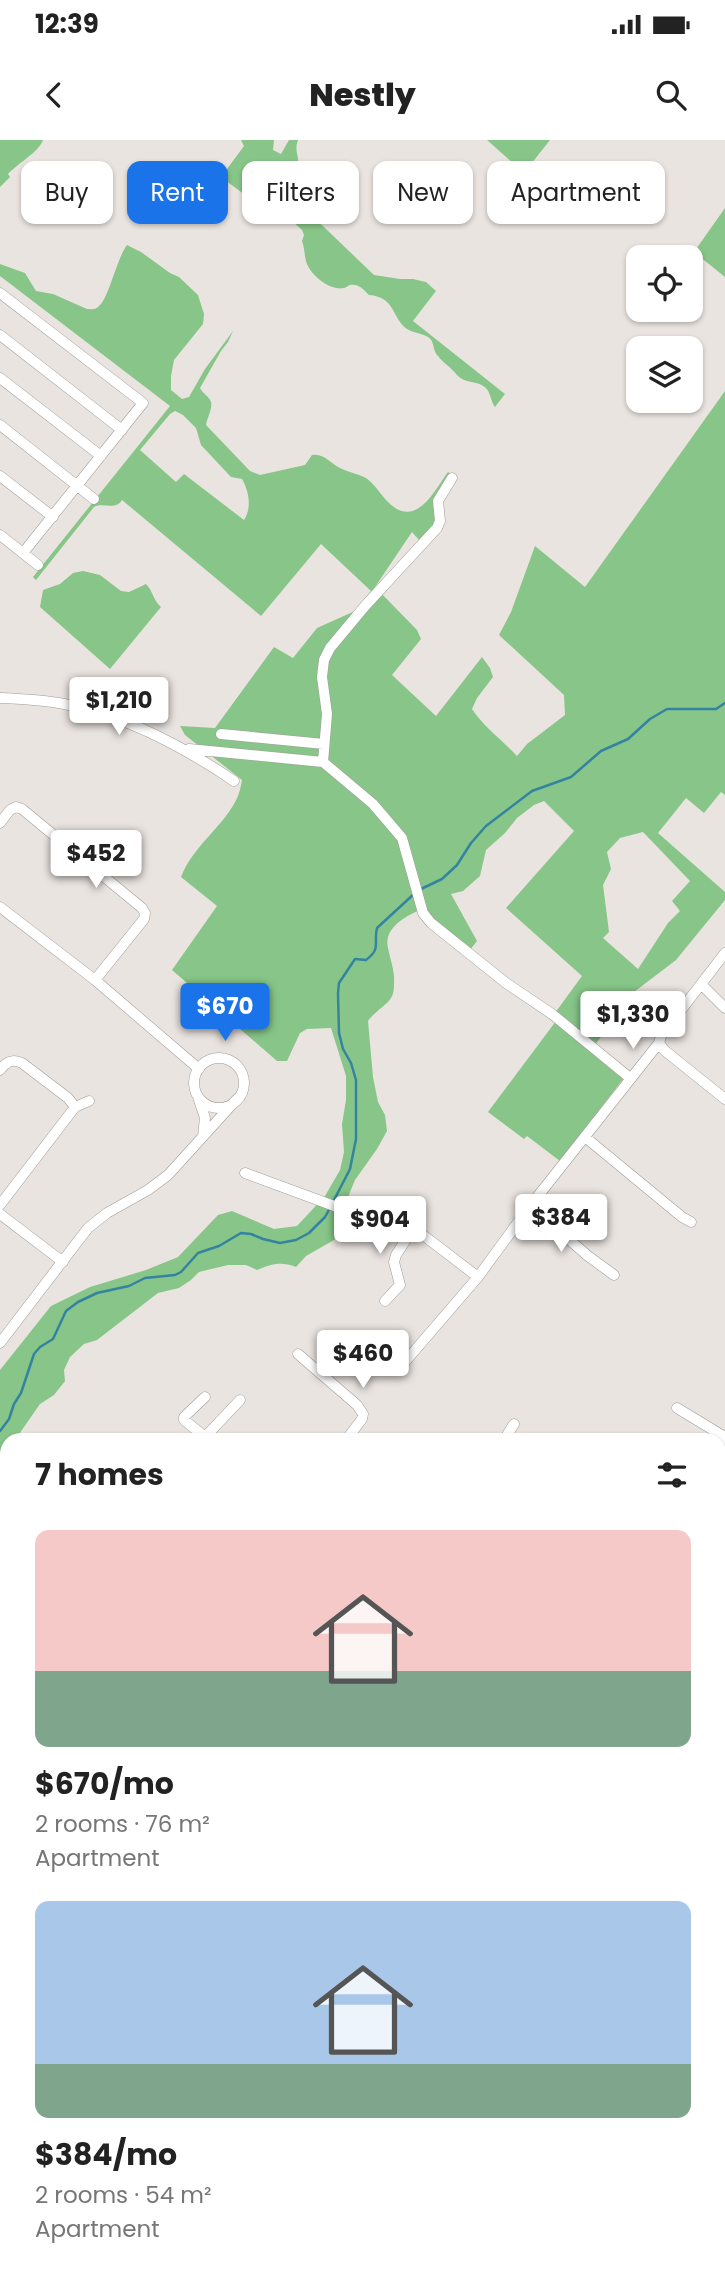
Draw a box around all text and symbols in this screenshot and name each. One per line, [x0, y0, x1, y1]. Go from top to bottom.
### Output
text: 12:39 [35, 6, 99, 42]
text: Nestly [309, 72, 416, 117]
icon: back [35, 76, 73, 114]
icon: search [652, 76, 690, 114]
chip: Buy [21, 161, 113, 224]
chip: Rent [127, 161, 228, 224]
chip: Filters [242, 161, 359, 224]
chip: New [373, 161, 473, 224]
chip: Apartment [487, 161, 665, 224]
map controls [626, 245, 703, 413]
button: locate [626, 245, 703, 322]
button: layers [626, 336, 703, 413]
pin: $1,210 [62, 678, 176, 737]
text: $1,210 [85, 684, 153, 716]
pin: $452 [55, 830, 137, 890]
text: $452 [67, 837, 125, 869]
pin: $670 [184, 984, 266, 1043]
text: $670 [196, 990, 254, 1022]
pin: $1,330 [576, 992, 690, 1051]
text: $1,330 [596, 998, 670, 1030]
pin: $384 [520, 1194, 602, 1254]
pin: $904 [339, 1196, 421, 1256]
text: $384 [531, 1201, 591, 1233]
text: $904 [350, 1203, 410, 1235]
pin: $460 [322, 1330, 404, 1390]
text: $460 [333, 1337, 393, 1369]
text: 7 homes [35, 1453, 164, 1496]
icon: filters [653, 1456, 691, 1494]
icon: home [300, 1576, 426, 1702]
text: $670/mo [35, 1762, 174, 1805]
text: 2 rooms · 76 m² [35, 1808, 210, 1840]
text: Apartment [35, 1842, 160, 1874]
icon: home [300, 1947, 426, 2073]
text: $384/mo [35, 2133, 177, 2176]
text: 2 rooms · 54 m² [35, 2179, 212, 2211]
text: Apartment [35, 2213, 160, 2245]

